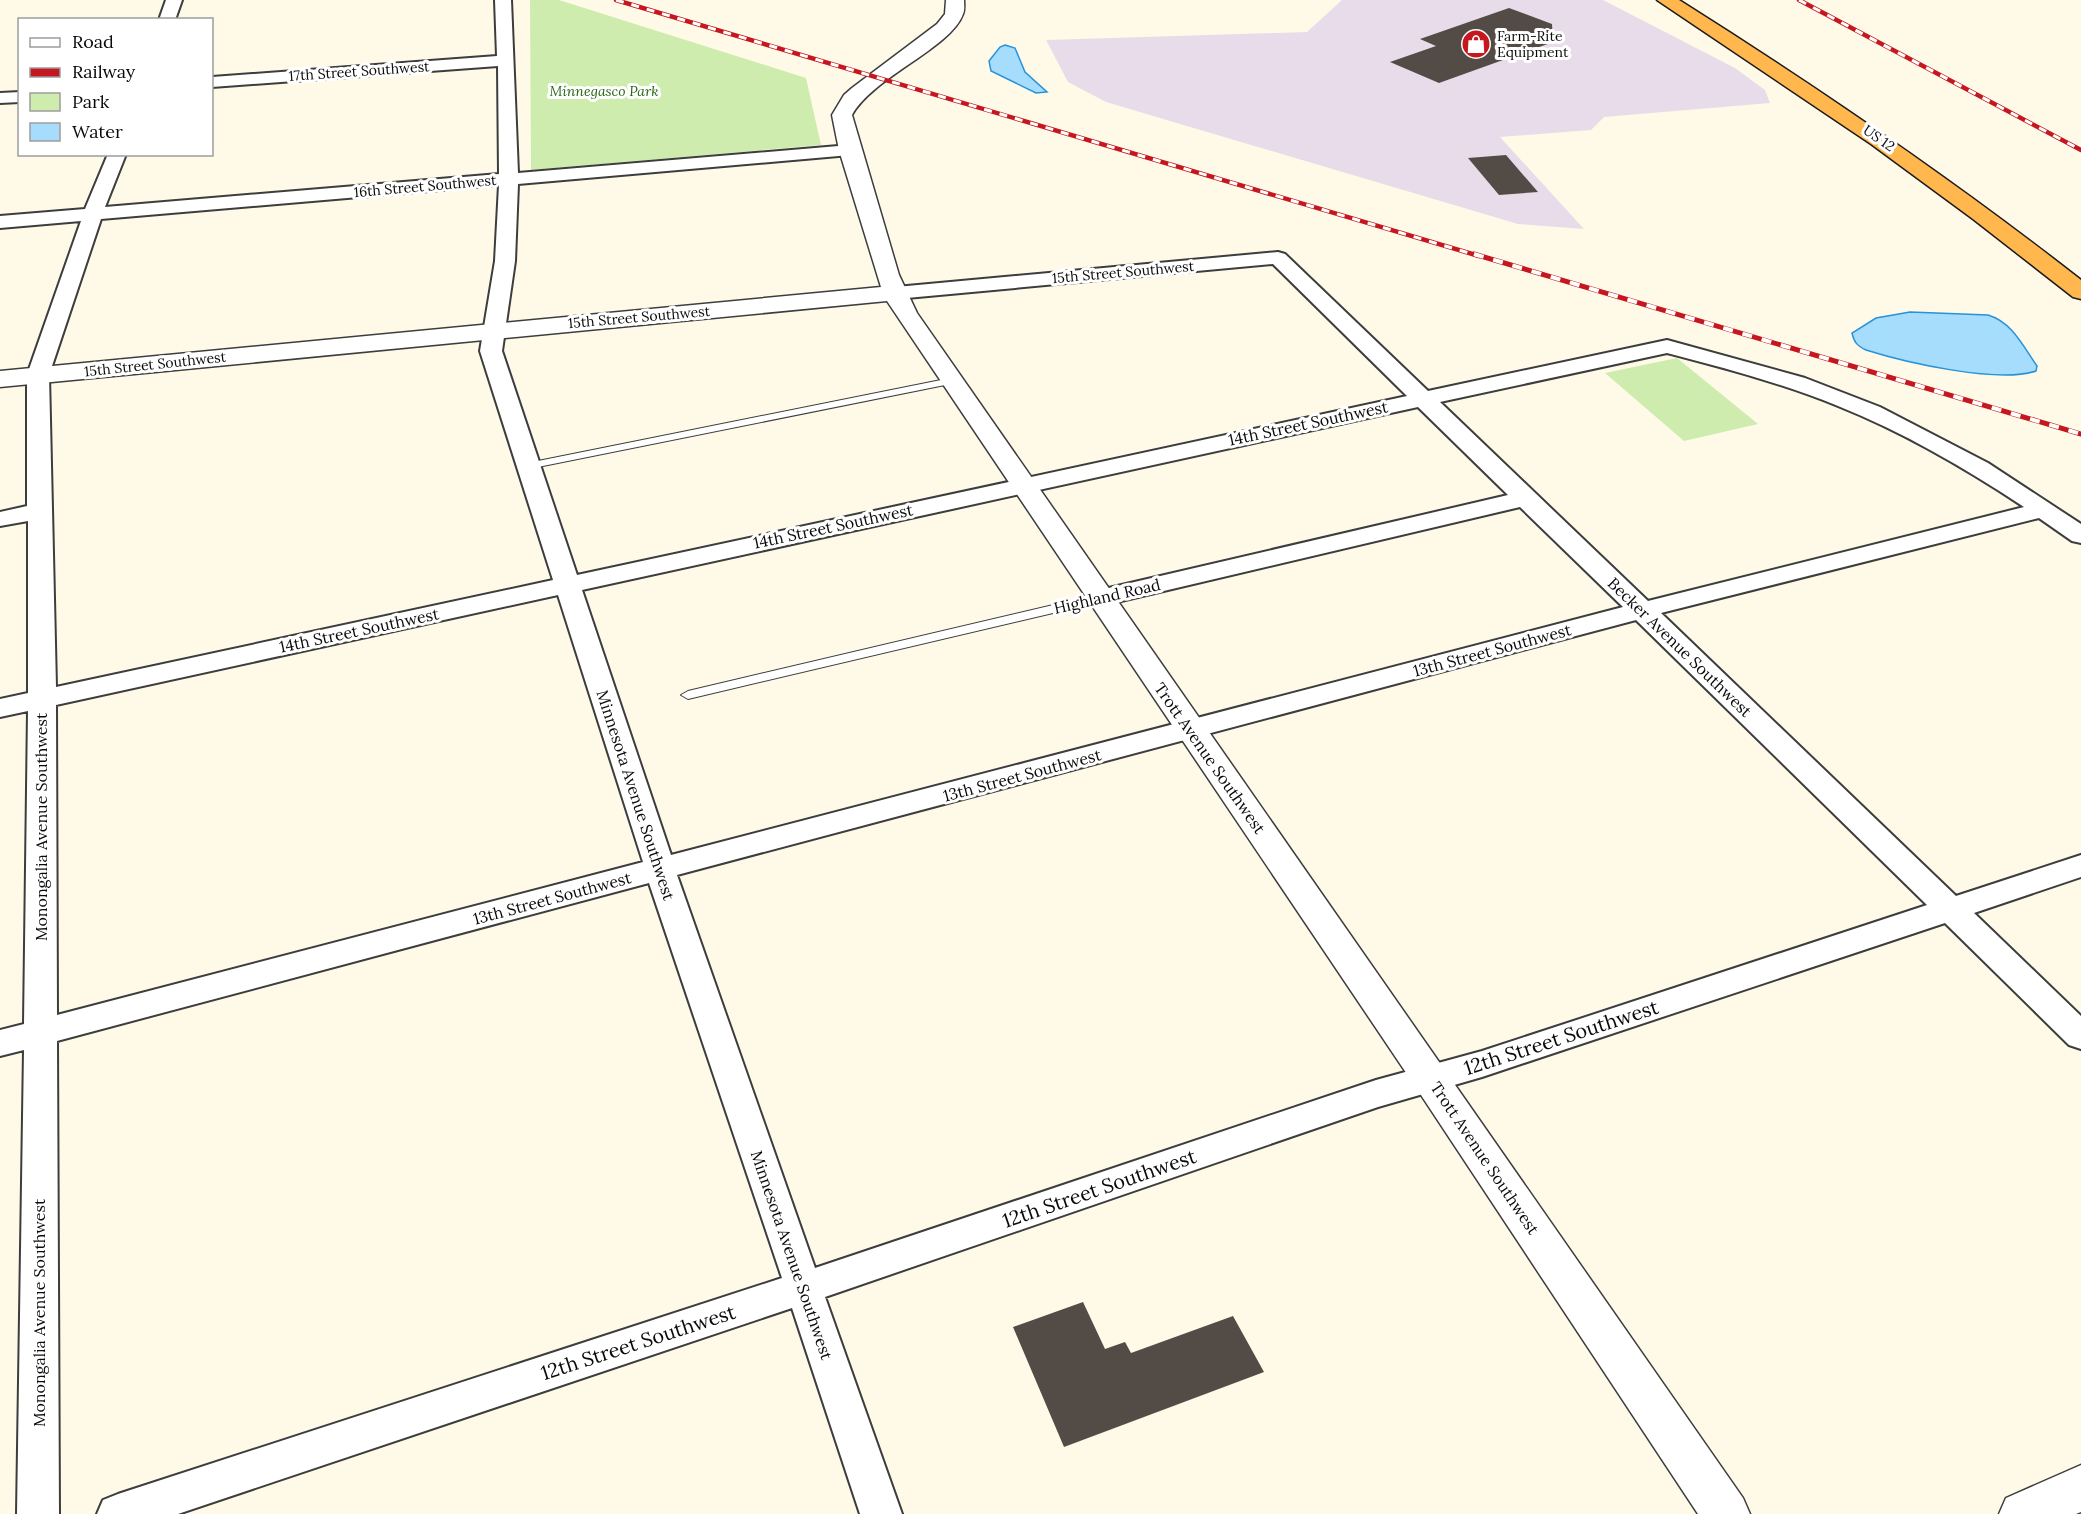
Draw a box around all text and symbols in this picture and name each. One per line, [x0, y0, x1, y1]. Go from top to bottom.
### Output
legend [18, 18, 213, 156]
place label: Farm-Rite Equipment [1497, 27, 1569, 61]
shop icon: Farm-Rite Equipment [1460, 28, 1492, 60]
text: Road [72, 30, 114, 53]
street label: 17th Street Southwest [288, 57, 431, 85]
text: Railway [72, 60, 136, 83]
park label: Minnegasco Park [549, 82, 659, 100]
text: Park [72, 90, 110, 113]
text: Water [72, 120, 123, 143]
street label: US 12 [1860, 121, 1898, 155]
street label: 16th Street Southwest [353, 171, 497, 201]
street label: 15th Street Southwest [1051, 257, 1195, 287]
street label: 15th Street Southwest [567, 302, 711, 332]
street label: 15th Street Southwest [83, 348, 227, 380]
street label: 14th Street Southwest [1226, 396, 1390, 450]
street label: 14th Street Southwest [751, 499, 915, 553]
street label: Becker Avenue Southwest [1604, 573, 1757, 722]
street label: Highland Road [1052, 574, 1163, 618]
street label: 14th Street Southwest [277, 603, 441, 657]
street label: 13th Street Southwest [1411, 619, 1574, 681]
street label: Trott Avenue Southwest [1150, 679, 1270, 838]
street label: Minnesota Avenue Southwest [593, 687, 680, 903]
street label: Monongalia Avenue Southwest [31, 712, 51, 941]
street label: 13th Street Southwest [941, 744, 1104, 806]
street label: 13th Street Southwest [471, 867, 634, 929]
street label: 12th Street Southwest [1461, 994, 1662, 1080]
street label: Trott Avenue Southwest [1426, 1078, 1544, 1239]
street label: 12th Street Southwest [999, 1143, 1199, 1233]
street label: Minnesota Avenue Southwest [747, 1148, 837, 1363]
street label: Monongalia Avenue Southwest [29, 1198, 49, 1427]
street label: 12th Street Southwest [538, 1299, 739, 1385]

